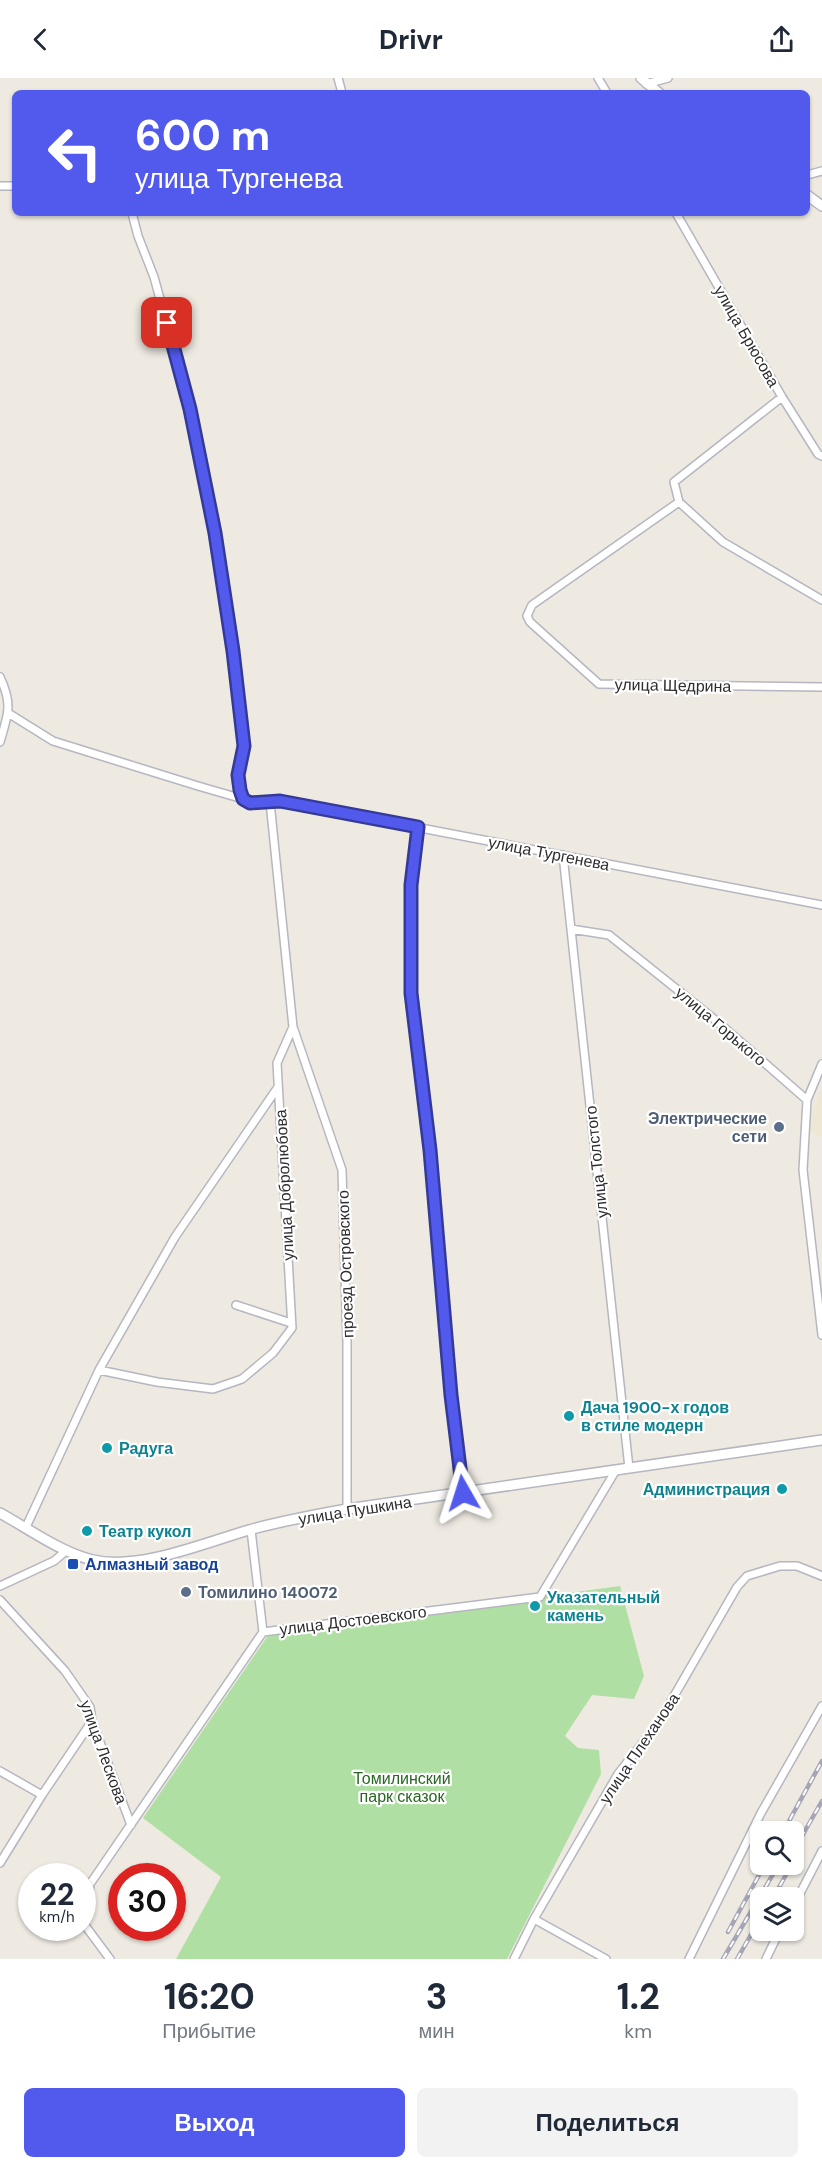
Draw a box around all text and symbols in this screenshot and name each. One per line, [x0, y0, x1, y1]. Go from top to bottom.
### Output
text: Drivr [379, 22, 443, 57]
icon: back [24, 23, 57, 56]
icon: share [765, 23, 798, 56]
text: 600 m [135, 108, 270, 163]
icon: left [36, 114, 114, 192]
text: улица Тургенева [135, 161, 343, 196]
street label: улица Брюсова [709, 282, 784, 391]
pin [141, 297, 192, 348]
icon: arrive [150, 306, 183, 339]
street label: улица Щедрина [614, 674, 732, 697]
street label: улица Тургенева [486, 831, 611, 876]
street label: улица Горького [671, 982, 771, 1071]
street label: улица Толстого [580, 1105, 613, 1219]
place label: Электрические сети [648, 1108, 767, 1147]
street label: улица Добролюбова [270, 1109, 299, 1261]
marker: Электрические сети [772, 1120, 786, 1134]
street label: проезд Островского [332, 1190, 359, 1338]
place label: Дача 1900-х годов в стиле модерн [581, 1397, 729, 1436]
marker: Дача 1900-х годов в стиле модерн [562, 1409, 576, 1423]
place label: Радуга [119, 1438, 173, 1459]
marker: Радуга [100, 1441, 114, 1455]
position arrow [431, 1461, 495, 1525]
place label: Администрация [643, 1479, 770, 1500]
marker: Администрация [775, 1482, 789, 1496]
street label: улица Пушкина [297, 1491, 413, 1530]
place label: Театр кукол [99, 1521, 191, 1542]
marker: Театр кукол [80, 1524, 94, 1538]
place label: Алмазный завод [85, 1554, 218, 1575]
marker: Алмазный завод [66, 1557, 80, 1571]
place label: Томилино 140072 [198, 1582, 338, 1603]
marker: Томилино 140072 [179, 1585, 193, 1599]
place label: Указательный камень [547, 1587, 660, 1626]
marker: Указательный камень [528, 1599, 542, 1613]
street label: улица Достоевского [278, 1601, 428, 1640]
street label: улица Плеханова [595, 1689, 684, 1808]
street label: улица Лескова [75, 1697, 132, 1807]
park label: Томилинский парк сказок [353, 1768, 451, 1807]
map controls [750, 1821, 804, 1941]
button: search [750, 1821, 804, 1875]
speed limit sign: 30 [108, 1863, 186, 1941]
text: 22 [40, 1875, 74, 1914]
button: layers [750, 1887, 804, 1941]
text: km/h [39, 1907, 75, 1927]
text: 16:20 [164, 1973, 255, 2020]
text: 3 [426, 1973, 447, 2020]
text: 1.2 [617, 1973, 660, 2020]
text: Прибытие [162, 2018, 256, 2044]
text: мин [419, 2018, 454, 2044]
text: km [624, 2018, 652, 2044]
button: Выход [24, 2088, 405, 2157]
button: Поделиться [417, 2088, 798, 2157]

